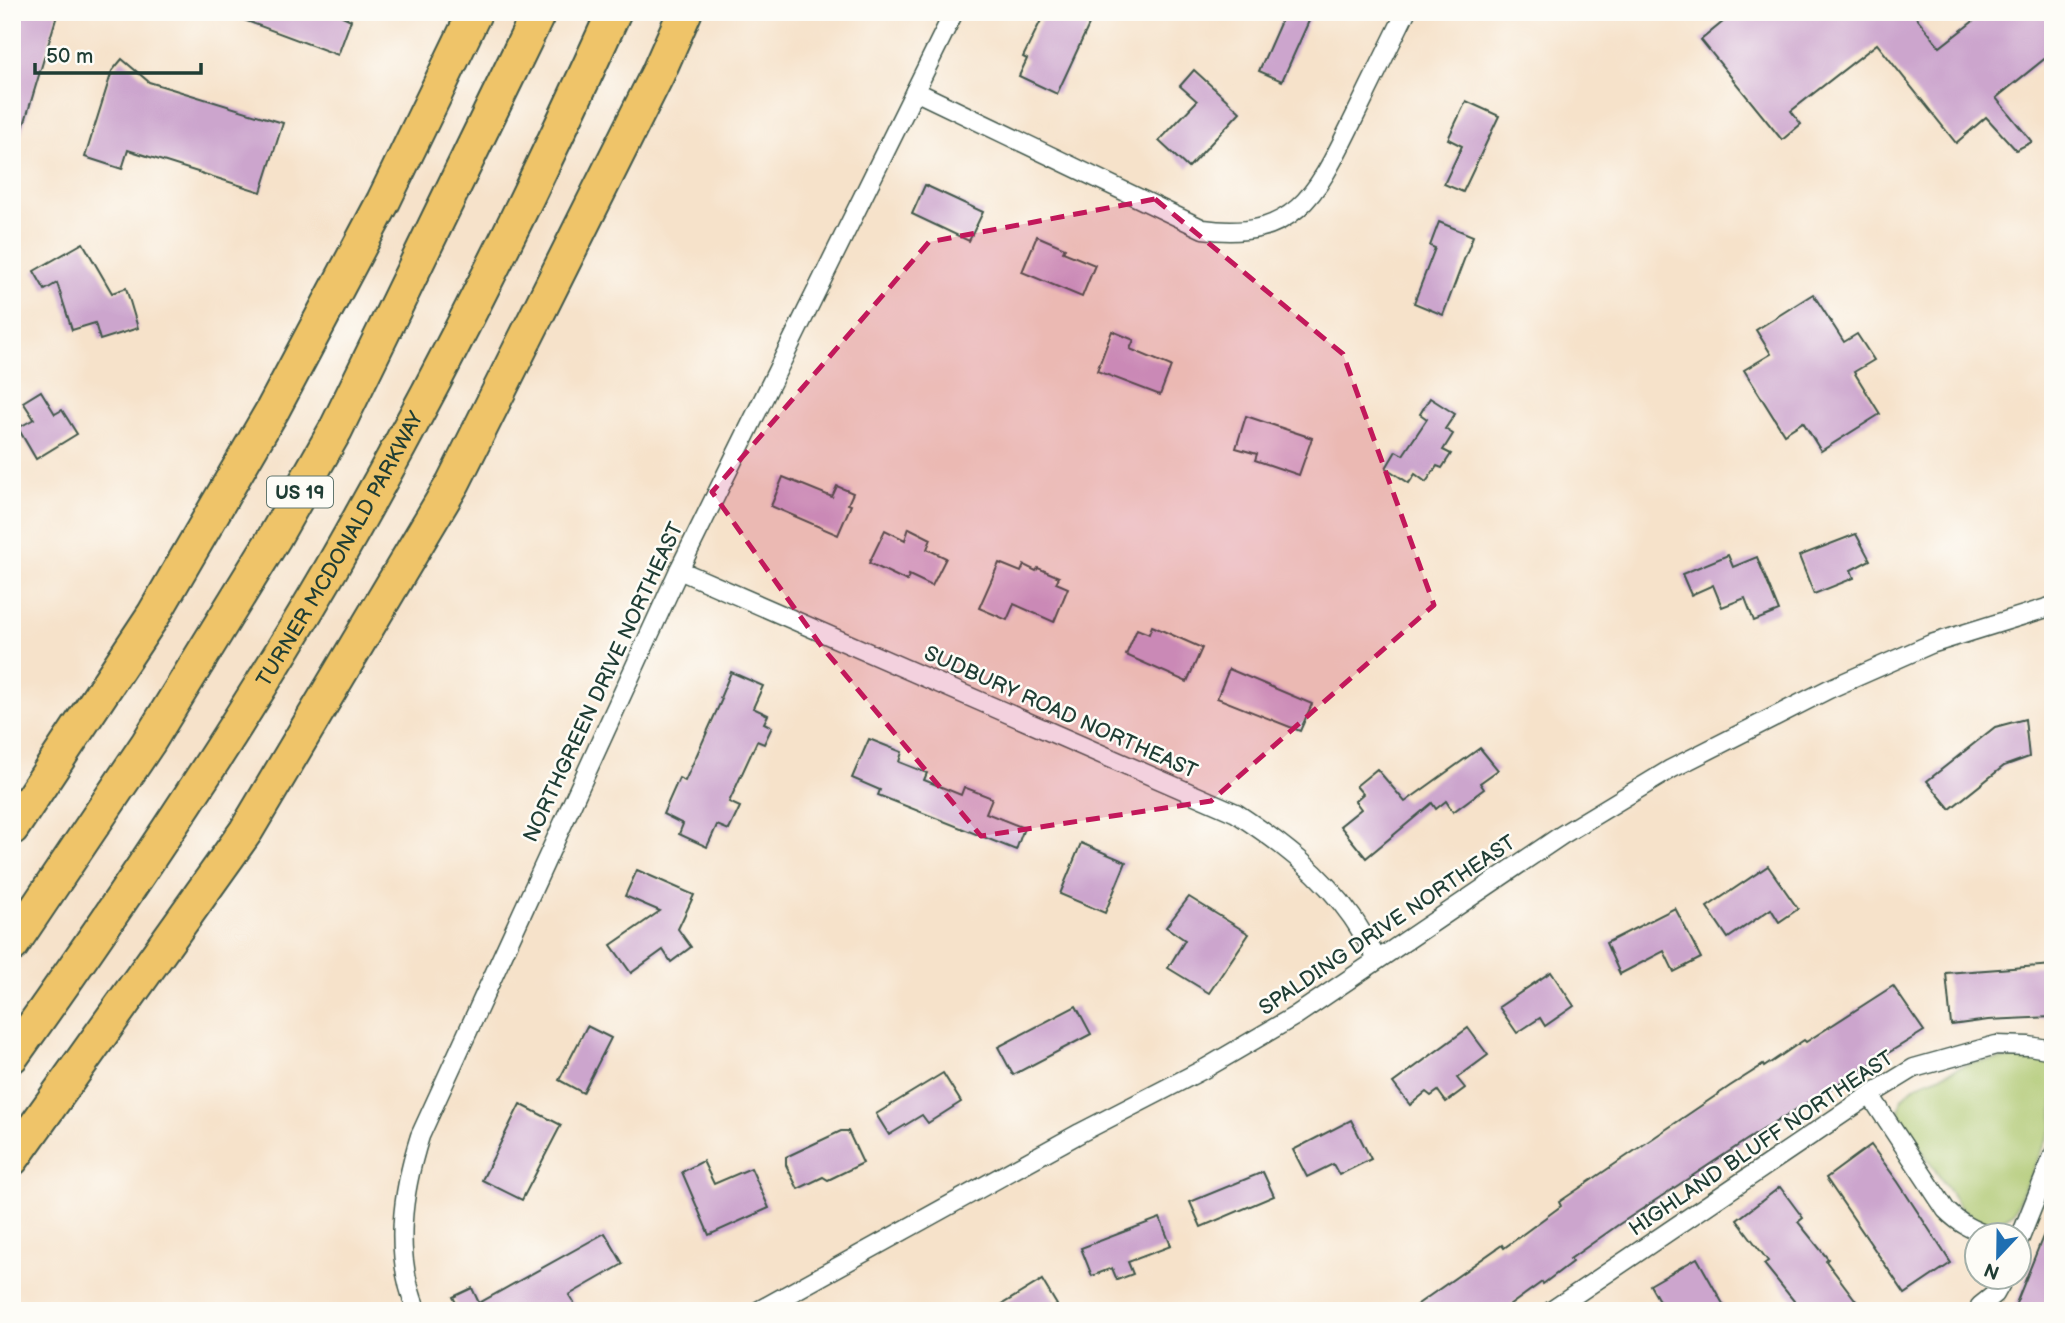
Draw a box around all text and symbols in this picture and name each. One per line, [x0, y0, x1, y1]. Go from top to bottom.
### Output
scale bar [35, 32, 201, 76]
text: 50 m [46, 44, 93, 69]
street label: TURNER MCDONALD PARKWAY [251, 407, 429, 691]
road number: US 19 [267, 477, 333, 508]
street label: NORTHGREEN DRIVE NORTHEAST [518, 518, 689, 846]
street label: SUDBURY ROAD NORTHEAST [920, 641, 1202, 784]
street label: SPALDING DRIVE NORTHEAST [1254, 830, 1521, 1021]
street label: HIGHLAND BLUFF NORTHEAST [1624, 1045, 1899, 1241]
north arrow [1964, 1222, 2034, 1292]
text: N [1981, 1257, 2003, 1284]

